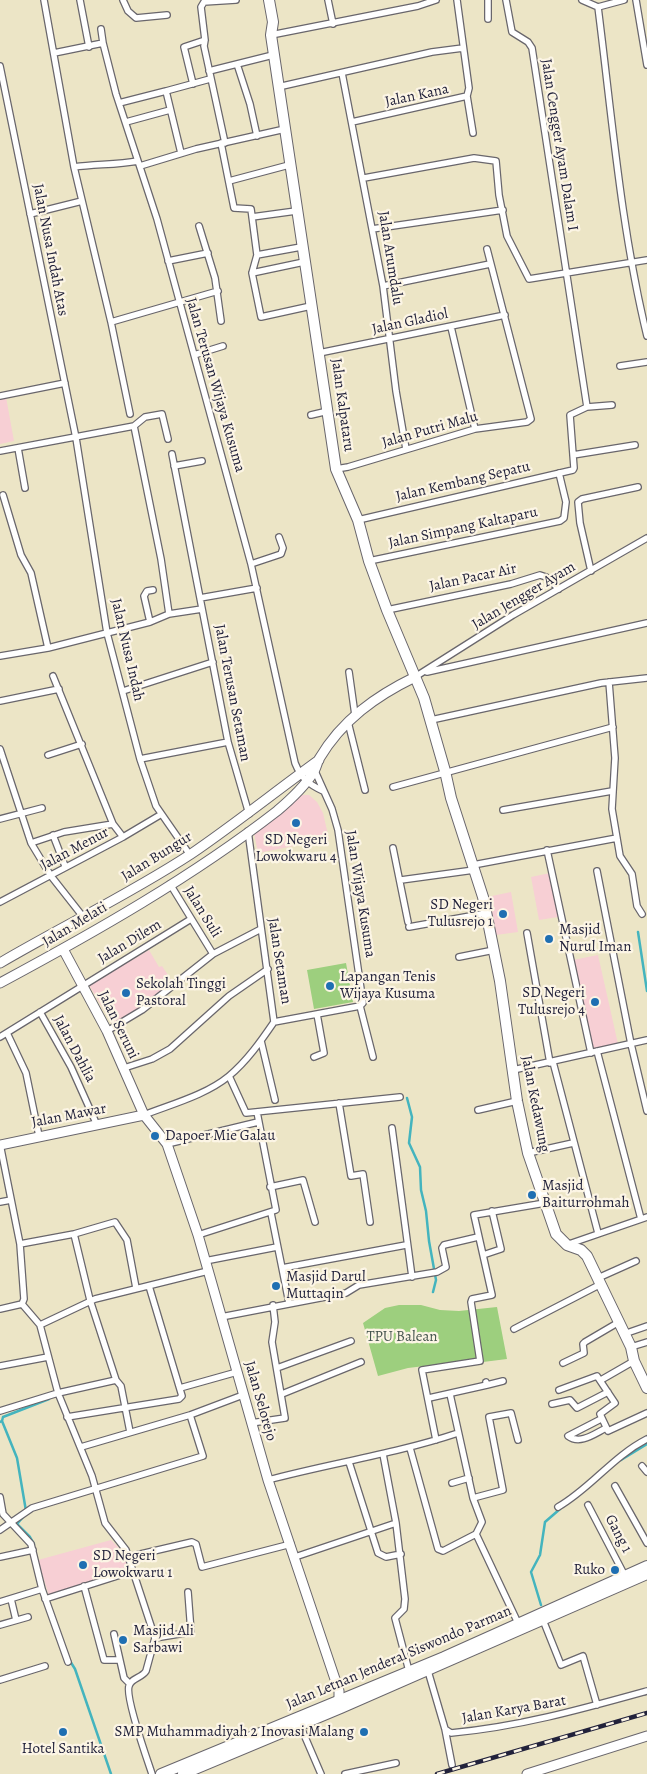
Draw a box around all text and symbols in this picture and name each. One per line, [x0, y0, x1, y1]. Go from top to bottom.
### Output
street label: Jalan Cengger Ayam Dalam I [536, 58, 582, 232]
street label: Jalan Kana [383, 80, 451, 112]
street label: Jalan Nusa Indah Atas [28, 182, 72, 318]
street label: Jalan Arumdalu [374, 210, 406, 306]
street label: Jalan Terusan Wijaya Kusuma [181, 296, 249, 474]
street label: Jalan Gladiol [370, 305, 450, 339]
street label: Jalan Kalpataru [327, 357, 357, 453]
street label: Jalan Putri Malu [380, 408, 480, 452]
street label: Jalan Kembang Sepatu [394, 458, 532, 506]
street label: Jalan Simpang Kaltaparu [387, 503, 539, 553]
street label: Jalan Jengger Ayam [469, 558, 579, 634]
street label: Jalan Pacar Air [428, 560, 518, 596]
street label: Jalan Nusa Indah [106, 597, 148, 703]
street label: Jalan Terusan Setaman [210, 623, 254, 763]
marker: SD Negeri Lowokwaru 4 [290, 817, 302, 829]
street label: Jalan Menur [38, 824, 112, 874]
street label: Jalan Bungur [118, 828, 196, 886]
street label: Jalan Wijaya Kusuma [341, 829, 379, 959]
place label: SD Negeri Lowokwaru 4 [255, 831, 337, 866]
street label: Jalan Suli [179, 883, 225, 941]
place label: SD Negeri Tulusrejo 1 [428, 896, 493, 931]
street label: Jalan Melati [39, 899, 111, 951]
marker: SD Negeri Tulusrejo 1 [497, 908, 509, 920]
street label: Jalan Dilem [95, 916, 165, 968]
street label: Jalan Setaman [263, 916, 295, 1006]
place label: Masjid Nurul Iman [559, 921, 631, 956]
marker: Masjid Nurul Iman [543, 933, 555, 945]
place label: Lapangan Tenis Wijaya Kusuma [340, 968, 436, 1003]
place label: Sekolah Tinggi Pastoral [136, 975, 226, 1010]
marker: Lapangan Tenis Wijaya Kusuma [324, 980, 336, 992]
place label: SD Negeri Tulusrejo 4 [518, 984, 585, 1019]
marker: Sekolah Tinggi Pastoral [120, 987, 132, 999]
street label: Jalan Seruni [94, 988, 142, 1062]
marker: SD Negeri Tulusrejo 4 [589, 996, 601, 1008]
street label: Jalan Dahlia [49, 1012, 99, 1086]
street label: Jalan Kedawung [517, 1054, 553, 1154]
street label: Jalan Mawar [30, 1100, 108, 1132]
place label: Dapoer Mie Galau [165, 1127, 275, 1145]
marker: Dapoer Mie Galau [149, 1130, 161, 1142]
place label: Masjid Baiturrohmah [542, 1177, 630, 1212]
marker: Masjid Baiturrohmah [526, 1189, 538, 1201]
place label: Masjid Darul Muttaqin [286, 1268, 366, 1303]
marker: Masjid Darul Muttaqin [270, 1280, 282, 1292]
park label: TPU Balean [366, 1328, 438, 1346]
street label: Jalan Selorejo [240, 1359, 280, 1443]
street label: Gang 1 [601, 1512, 635, 1556]
place label: SD Negeri Lowokwaru 1 [93, 1547, 172, 1582]
marker: SD Negeri Lowokwaru 1 [77, 1559, 89, 1571]
place label: Ruko [574, 1561, 605, 1579]
marker: Ruko [609, 1564, 621, 1576]
street label: Jalan Letnan Jenderal Siswondo Parman [284, 1602, 514, 1714]
place label: Masjid Ali Sarbawi [133, 1622, 194, 1657]
marker: Masjid Ali Sarbawi [117, 1634, 129, 1646]
street label: Jalan Karya Barat [461, 1692, 567, 1728]
place label: SMP Muhammadiyah 2 Inovasi Malang [115, 1723, 354, 1741]
marker: Hotel Santika [57, 1726, 69, 1738]
marker: SMP Muhammadiyah 2 Inovasi Malang [358, 1726, 370, 1738]
place label: Hotel Santika [22, 1740, 104, 1758]

